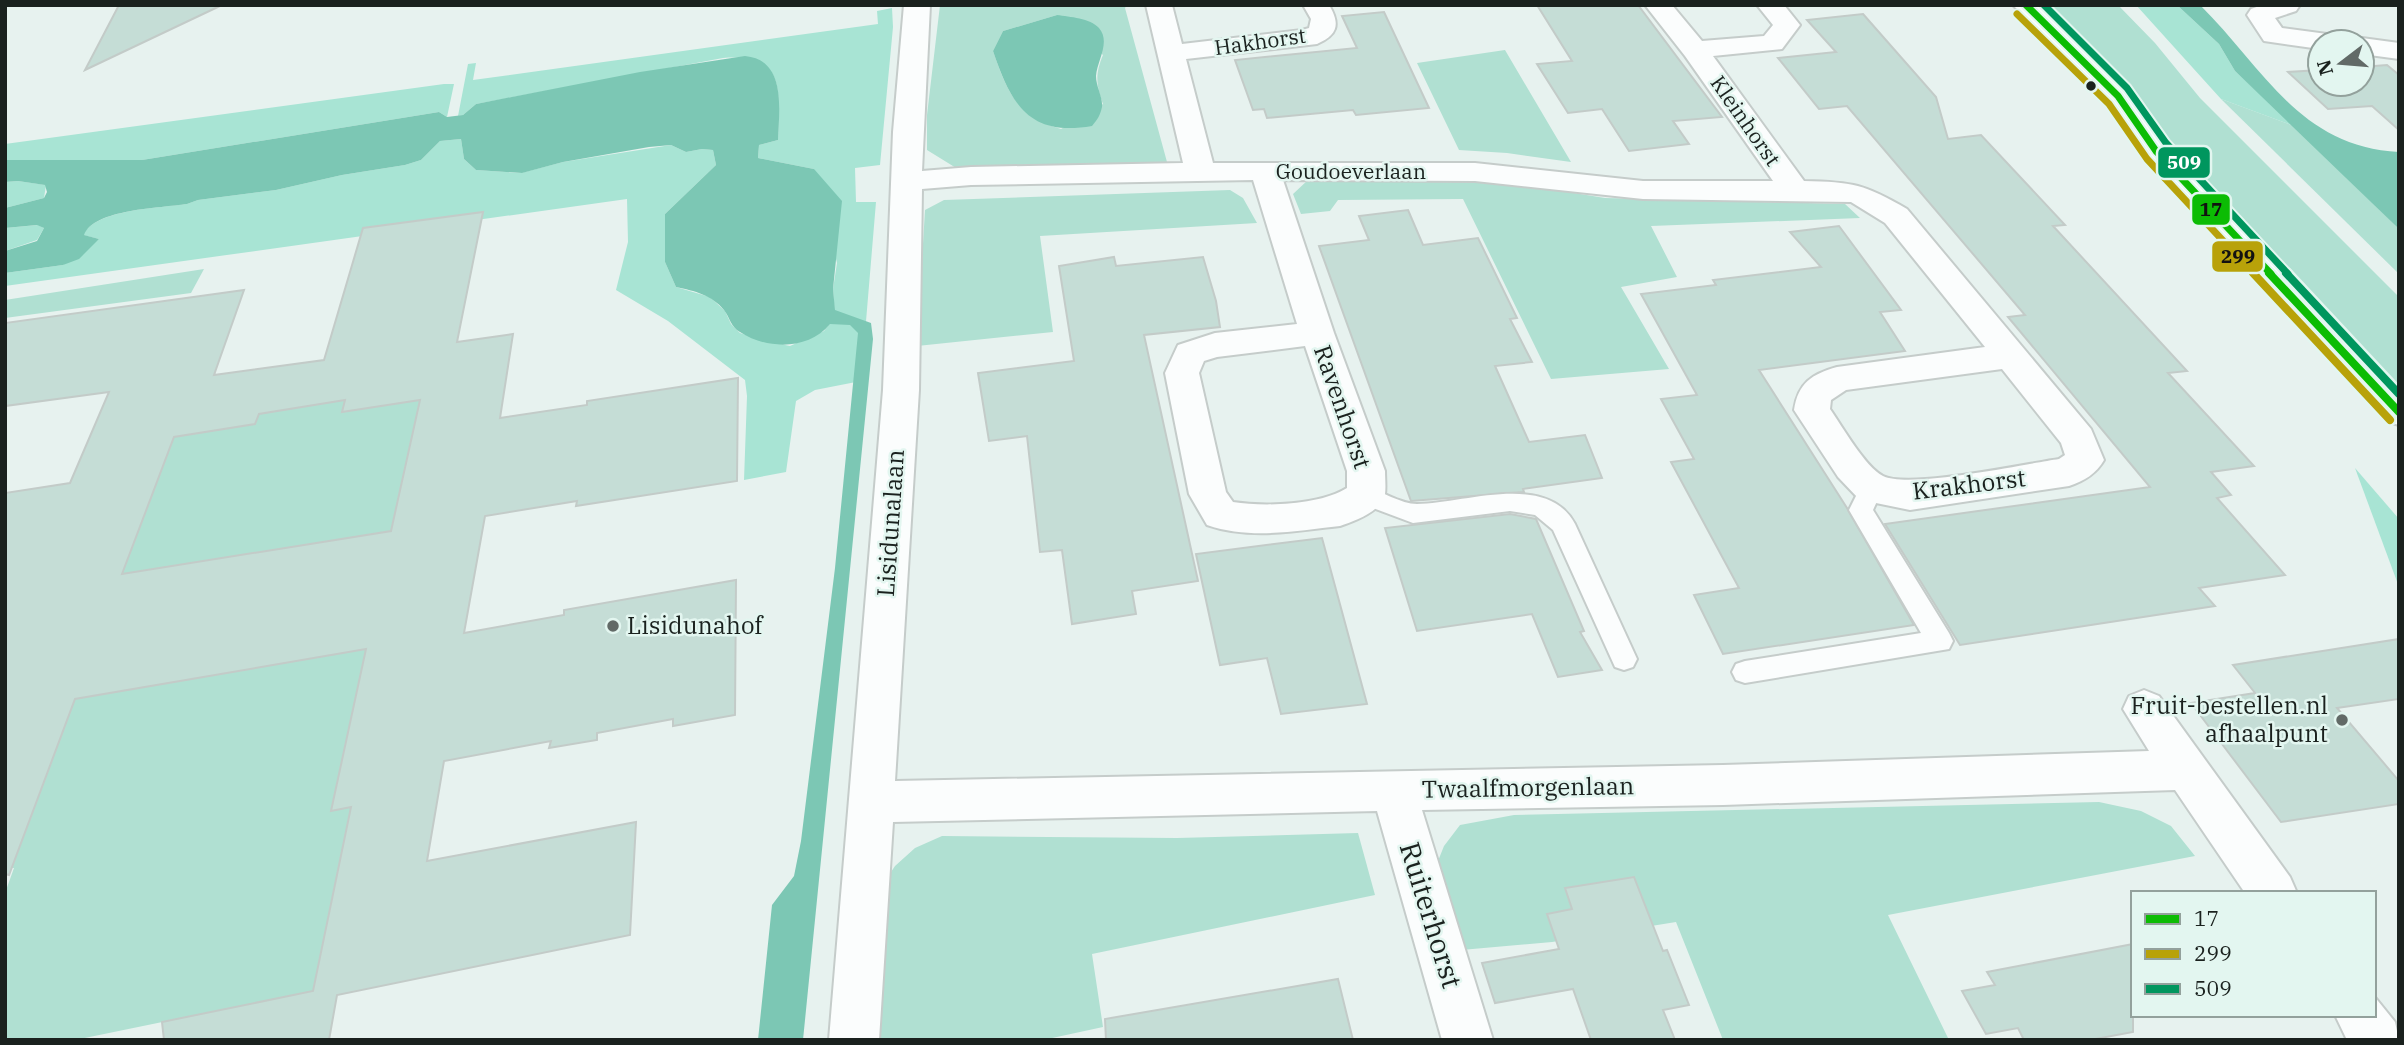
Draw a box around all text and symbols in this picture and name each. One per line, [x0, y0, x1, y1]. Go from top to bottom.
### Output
street label: Hakhorst [1212, 21, 1307, 61]
north arrow [2306, 28, 2376, 98]
text: N [2311, 57, 2338, 78]
street label: Kleinhorst [1704, 70, 1787, 171]
unlabelled marker [2084, 79, 2098, 93]
line badge: 509 [2157, 146, 2211, 179]
text: 509 [2167, 150, 2201, 174]
street label: Goudoeverlaan [1276, 157, 1426, 185]
line badge: 17 [2191, 193, 2231, 226]
text: 17 [2200, 197, 2222, 221]
line badge: 299 [2211, 240, 2264, 273]
text: 299 [2221, 244, 2255, 268]
street label: Ravenhorst [1307, 341, 1379, 473]
street label: Lisidunalaan [869, 448, 911, 598]
street label: Krakhorst [1911, 461, 2027, 507]
place label: Lisidunahof [627, 609, 764, 641]
marker: Lisidunahof [605, 618, 621, 634]
place label: Fruit-bestellen.nl afhaalpunt [2130, 689, 2328, 749]
marker: Fruit-bestellen.nl afhaalpunt [2334, 712, 2350, 728]
street label: Twaalfmorgenlaan [1421, 769, 1635, 805]
street label: Ruiterhorst [1392, 837, 1471, 993]
legend [2131, 891, 2376, 1017]
text: 17 [2194, 904, 2219, 932]
text: 299 [2194, 939, 2232, 967]
text: 509 [2194, 974, 2232, 1002]

